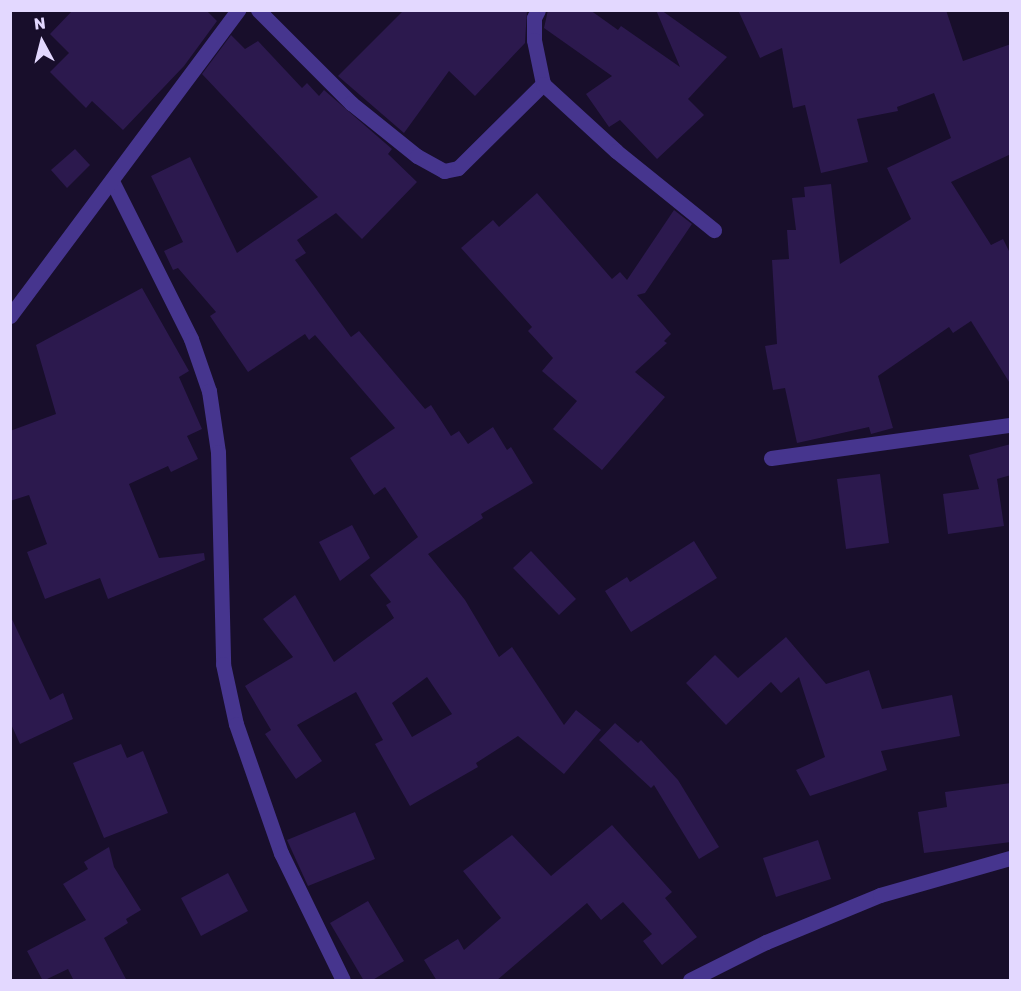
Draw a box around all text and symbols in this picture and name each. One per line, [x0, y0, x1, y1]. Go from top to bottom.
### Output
north arrow [12, 12, 72, 72]
text: N [33, 14, 47, 34]

